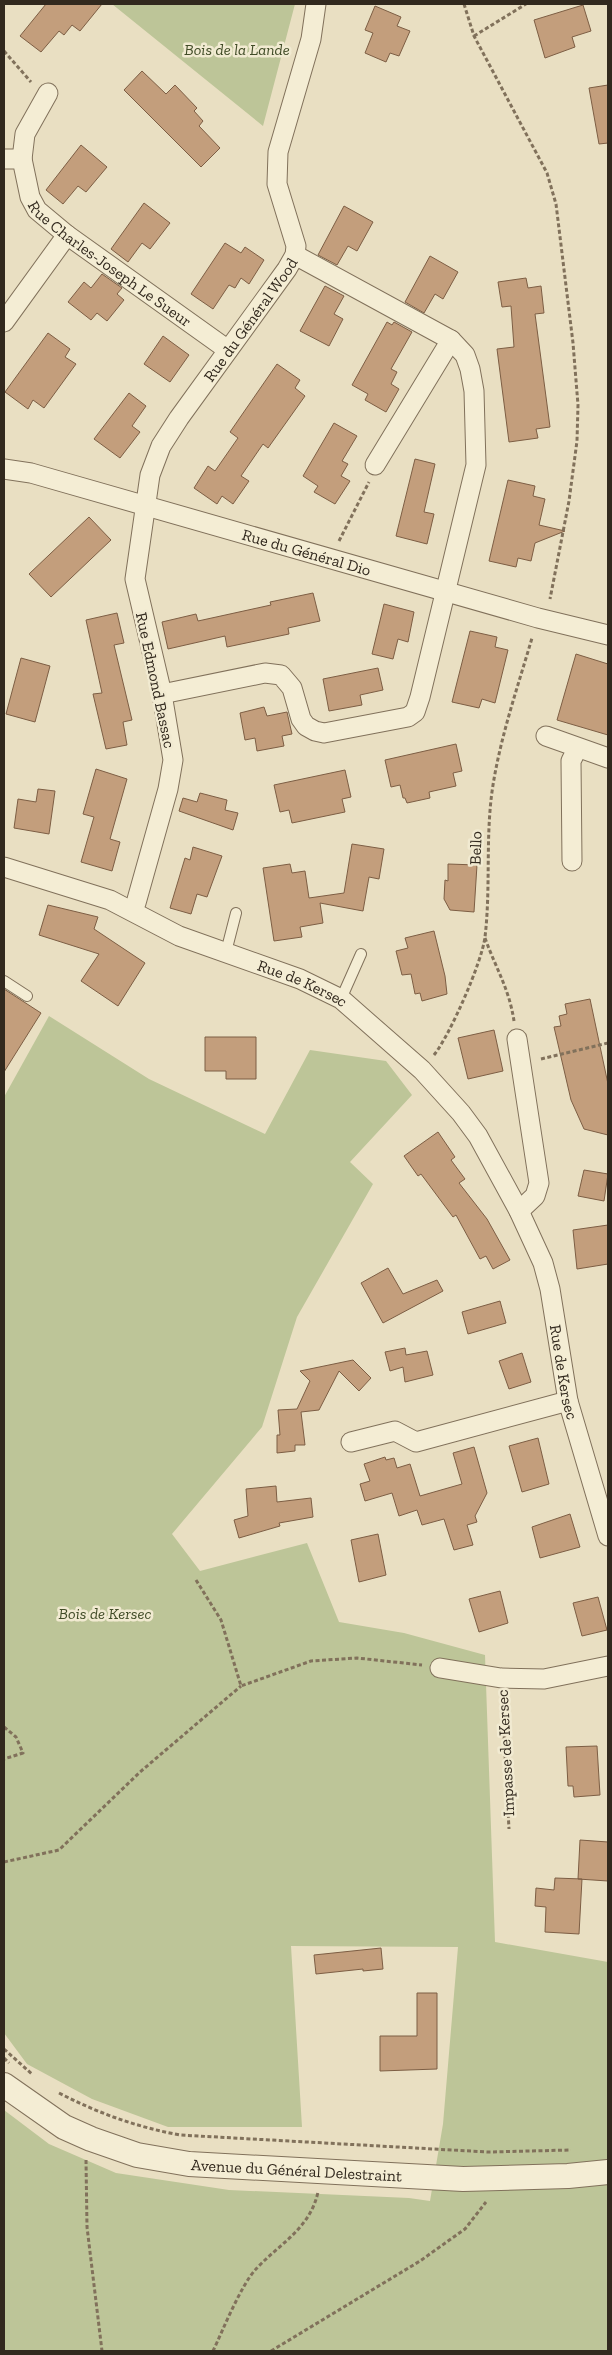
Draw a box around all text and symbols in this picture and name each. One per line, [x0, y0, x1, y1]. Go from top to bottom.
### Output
park label: Bois de la Lande [184, 40, 290, 59]
street label: Rue Charles-Joseph Le Sueur [24, 198, 195, 331]
street label: Rue du Général Wood [200, 254, 302, 385]
street label: Rue du Général Dio [240, 525, 373, 580]
street label: Rue Edmond Bassac [132, 610, 179, 750]
street label: Bello [465, 831, 486, 865]
street label: Rue de Kersec [255, 956, 352, 1011]
street label: Rue de Kersec [546, 1323, 582, 1422]
park label: Bois de Kersec [59, 1604, 151, 1623]
street label: Impasse de Kersec [493, 1689, 518, 1817]
street label: Avenue du Général Delestraint [191, 2155, 403, 2186]

